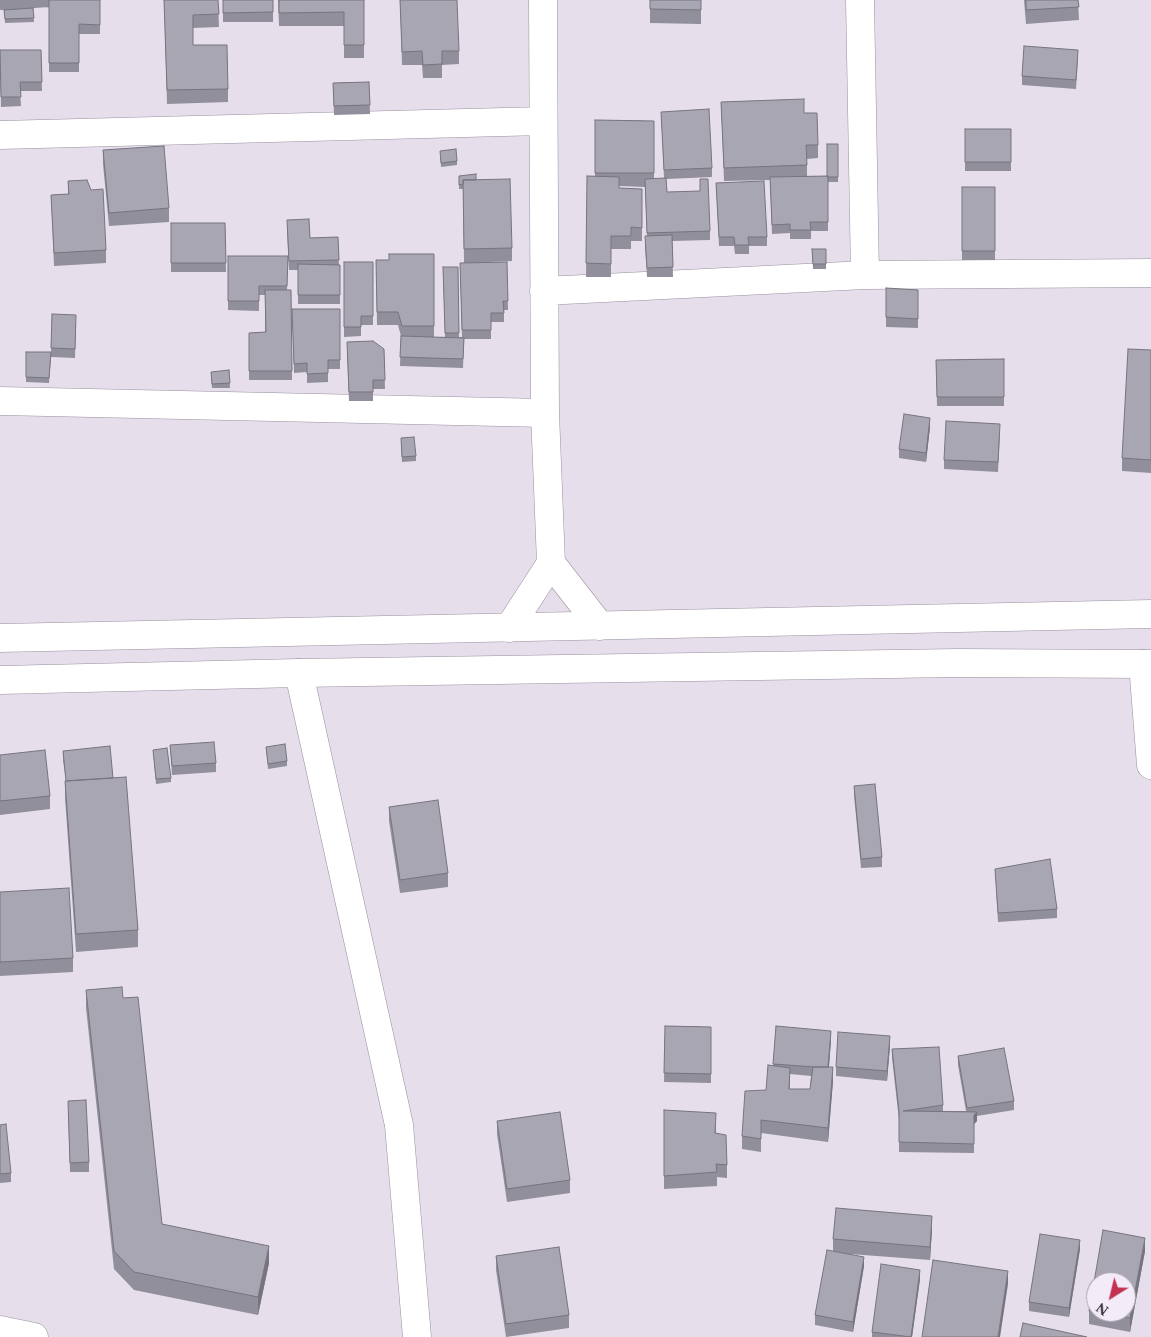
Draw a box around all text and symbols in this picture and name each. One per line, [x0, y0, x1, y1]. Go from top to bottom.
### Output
north arrow [1086, 1272, 1136, 1322]
text: N [1092, 1297, 1113, 1321]

